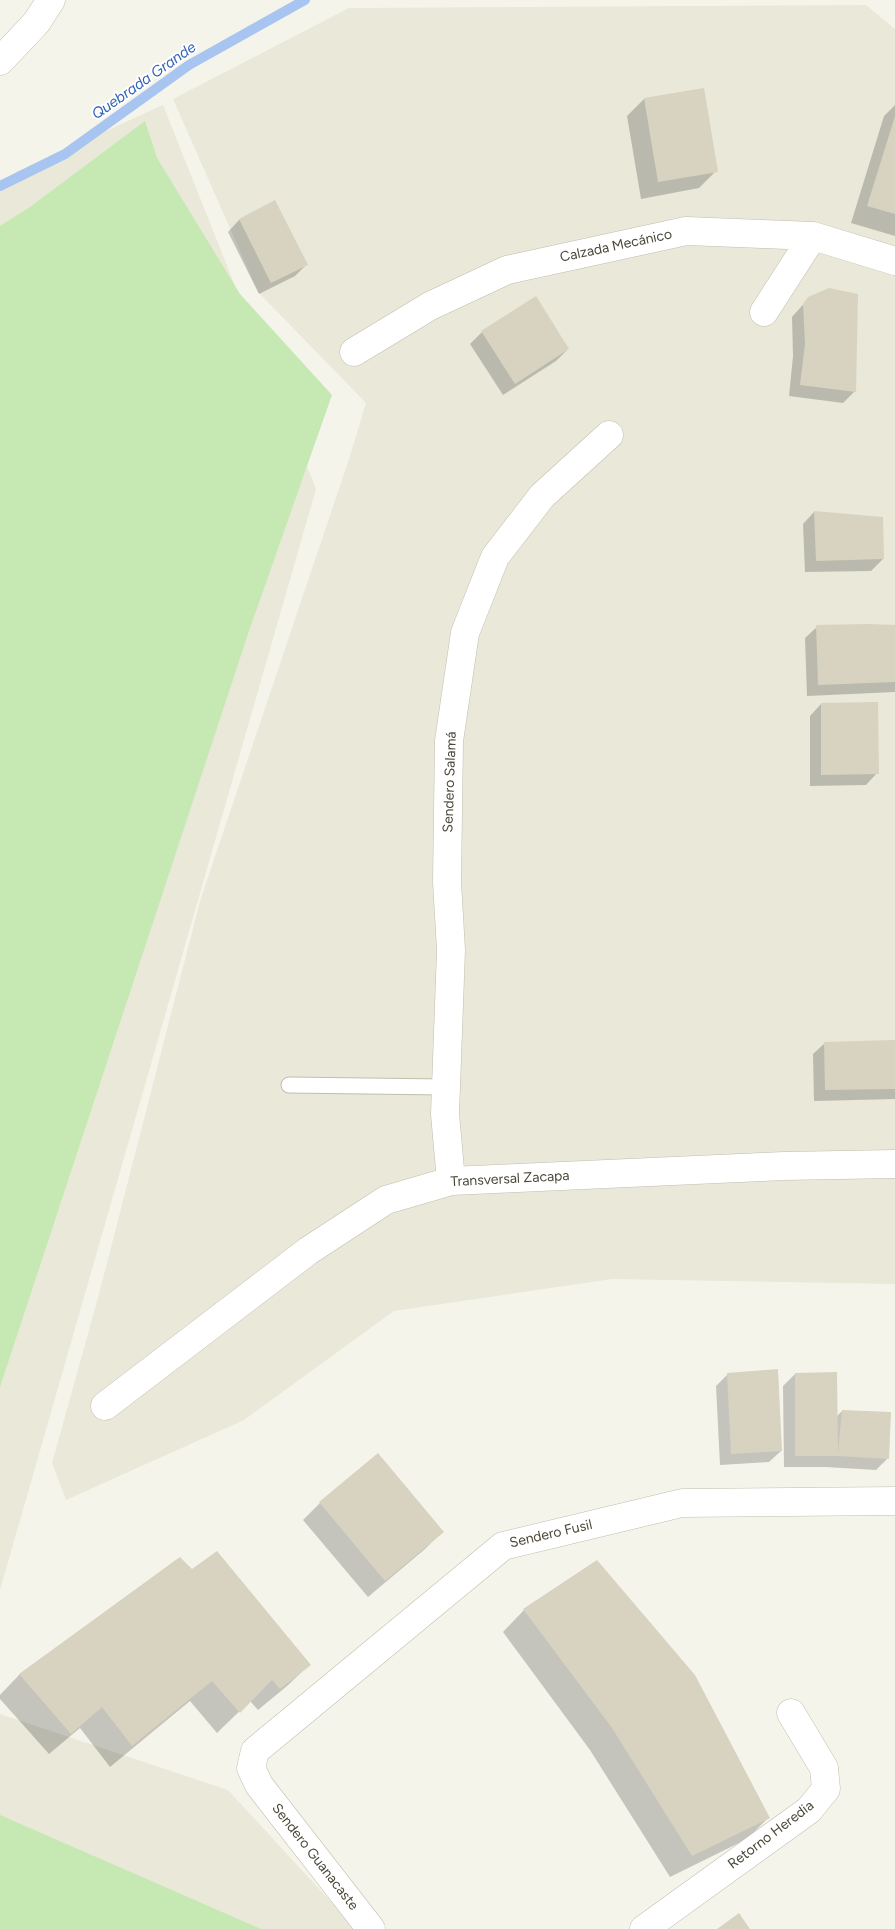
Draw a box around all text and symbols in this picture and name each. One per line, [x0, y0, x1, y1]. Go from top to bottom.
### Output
water label: Quebrada Grande [88, 38, 200, 124]
street label: Calzada Mecánico [558, 226, 674, 266]
street label: Sendero Salamá [440, 731, 460, 833]
street label: Transversal Zacapa [450, 1167, 570, 1191]
street label: Sendero Fusil [508, 1516, 594, 1552]
street label: Retorno Heredia [725, 1797, 817, 1873]
street label: Sendero Guanacaste [268, 1800, 362, 1914]

